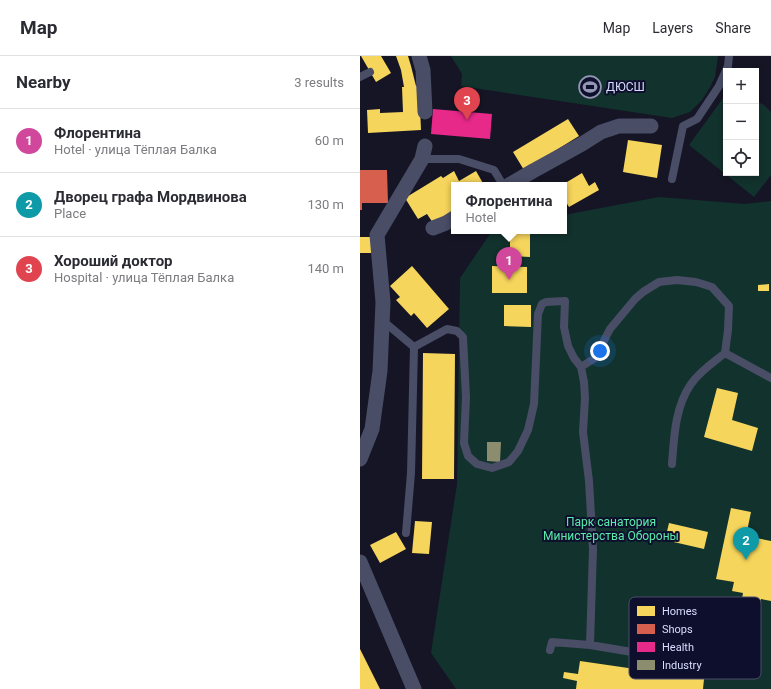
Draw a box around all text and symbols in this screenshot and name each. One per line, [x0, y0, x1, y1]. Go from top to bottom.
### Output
text: Map [20, 16, 58, 39]
text: Map [603, 20, 630, 36]
text: Layers [652, 20, 693, 36]
text: Share [715, 20, 751, 36]
map controls [723, 68, 759, 176]
button: + [723, 68, 759, 104]
text: Nearby [16, 72, 71, 92]
sports icon: ДЮСШ [577, 74, 603, 100]
text: 3 results [294, 75, 344, 90]
place label: ДЮСШ [606, 80, 645, 94]
pin: 3 [454, 87, 480, 120]
button: − [723, 104, 759, 140]
text: Флорентина [54, 124, 141, 142]
text: 1 [25, 133, 33, 148]
text: 60 m [315, 133, 344, 148]
button: locate [723, 140, 759, 176]
text: Hotel · улица Тёплая Балка [54, 142, 217, 157]
popup [451, 182, 567, 234]
text: Дворец графа Мордвинова [54, 188, 247, 206]
text: Флорентина [466, 192, 552, 210]
text: 2 [25, 197, 33, 212]
text: 130 m [307, 197, 344, 212]
text: Place [54, 206, 86, 221]
text: Hotel [466, 210, 497, 225]
pin: 1 [496, 247, 522, 280]
text: Хороший доктор [54, 252, 173, 270]
text: 3 [25, 261, 33, 276]
text: 140 m [307, 261, 344, 276]
text: Hospital · улица Тёплая Балка [54, 270, 234, 285]
your location [590, 341, 610, 361]
park label: Парк санатория Министерства Обороны [543, 515, 679, 543]
pin: 2 [733, 527, 759, 560]
legend [629, 597, 761, 679]
text: Homes [662, 605, 698, 618]
text: Shops [662, 623, 693, 636]
text: Health [662, 641, 694, 654]
text: Industry [662, 659, 702, 672]

